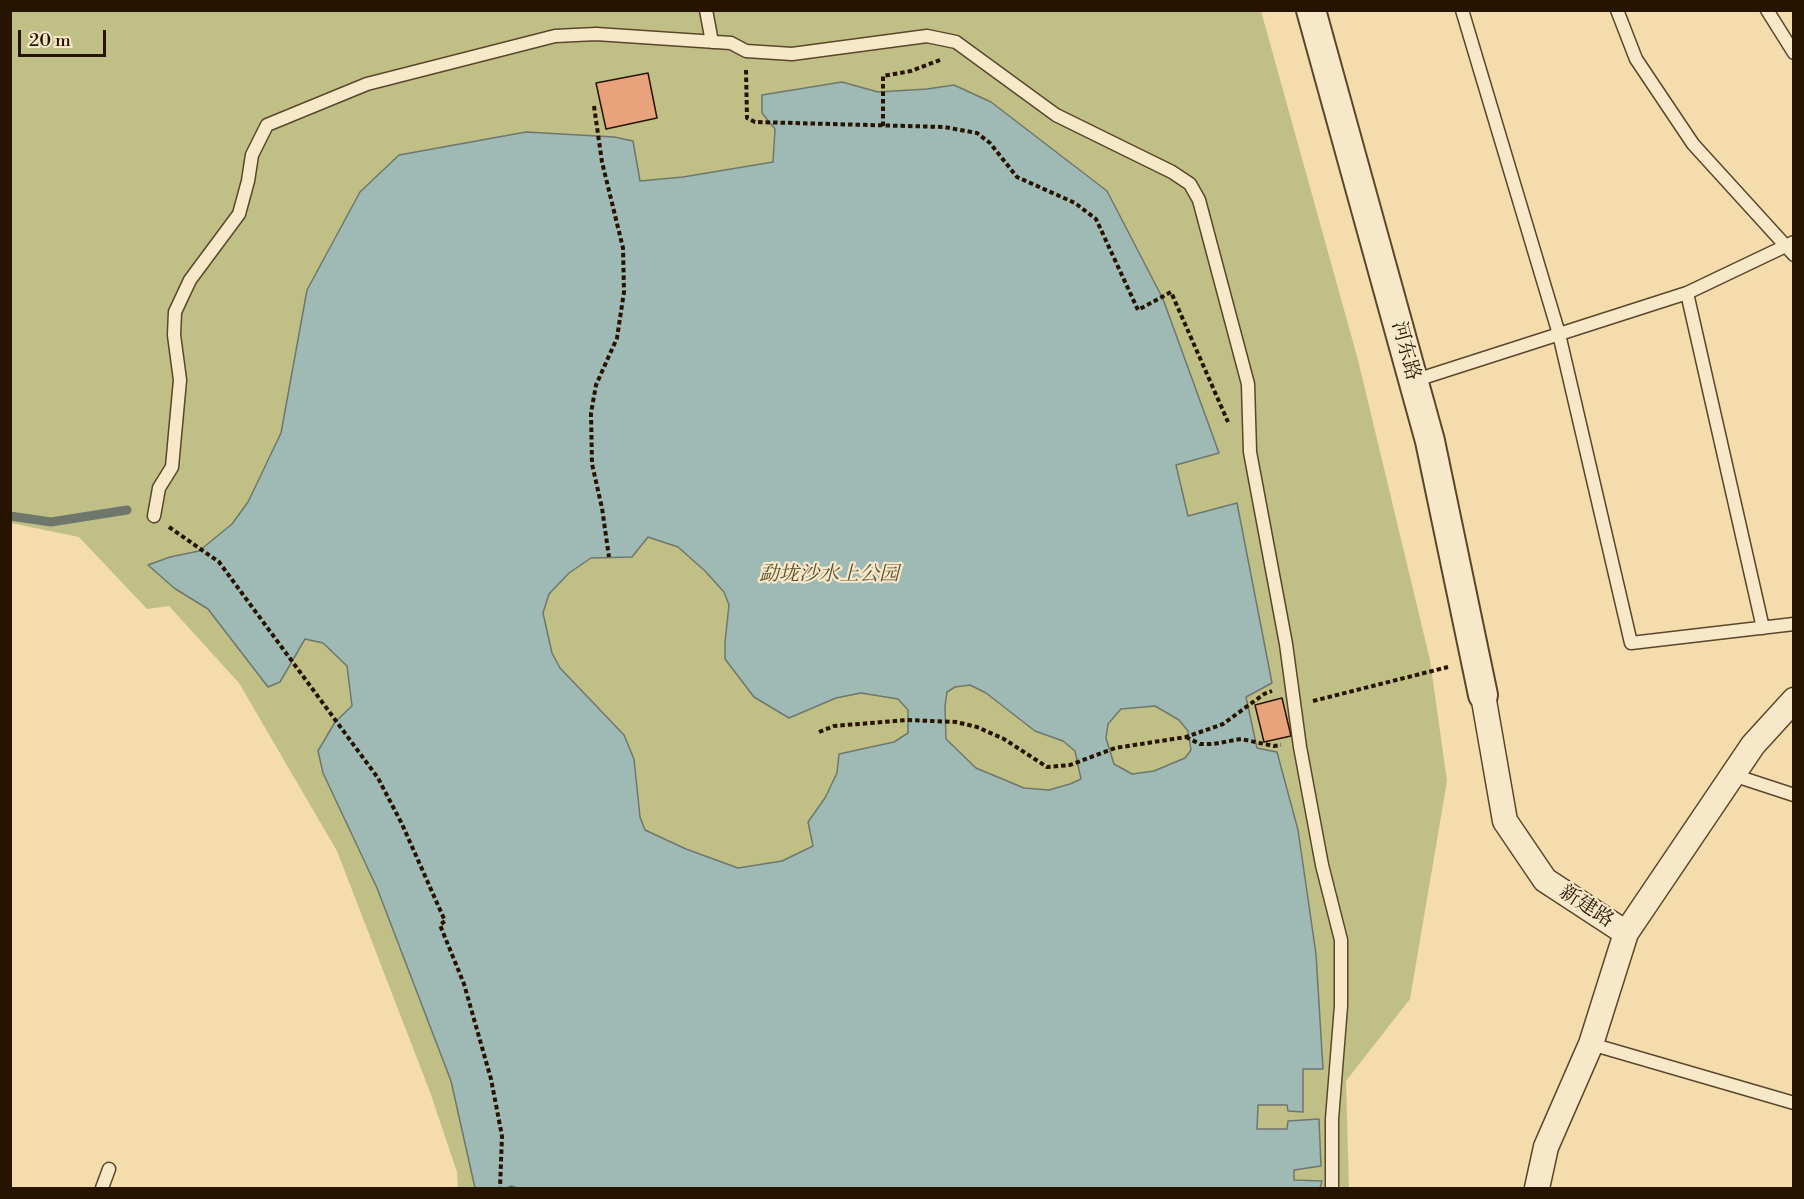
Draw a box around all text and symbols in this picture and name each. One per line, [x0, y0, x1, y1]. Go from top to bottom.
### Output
scale bar [21, 18, 110, 56]
text: 20 m [29, 29, 71, 52]
street label: 河东路 [1386, 319, 1424, 383]
park label: 勐垅沙水上公园 [759, 563, 899, 587]
street label: 新建路 [1554, 881, 1618, 933]

